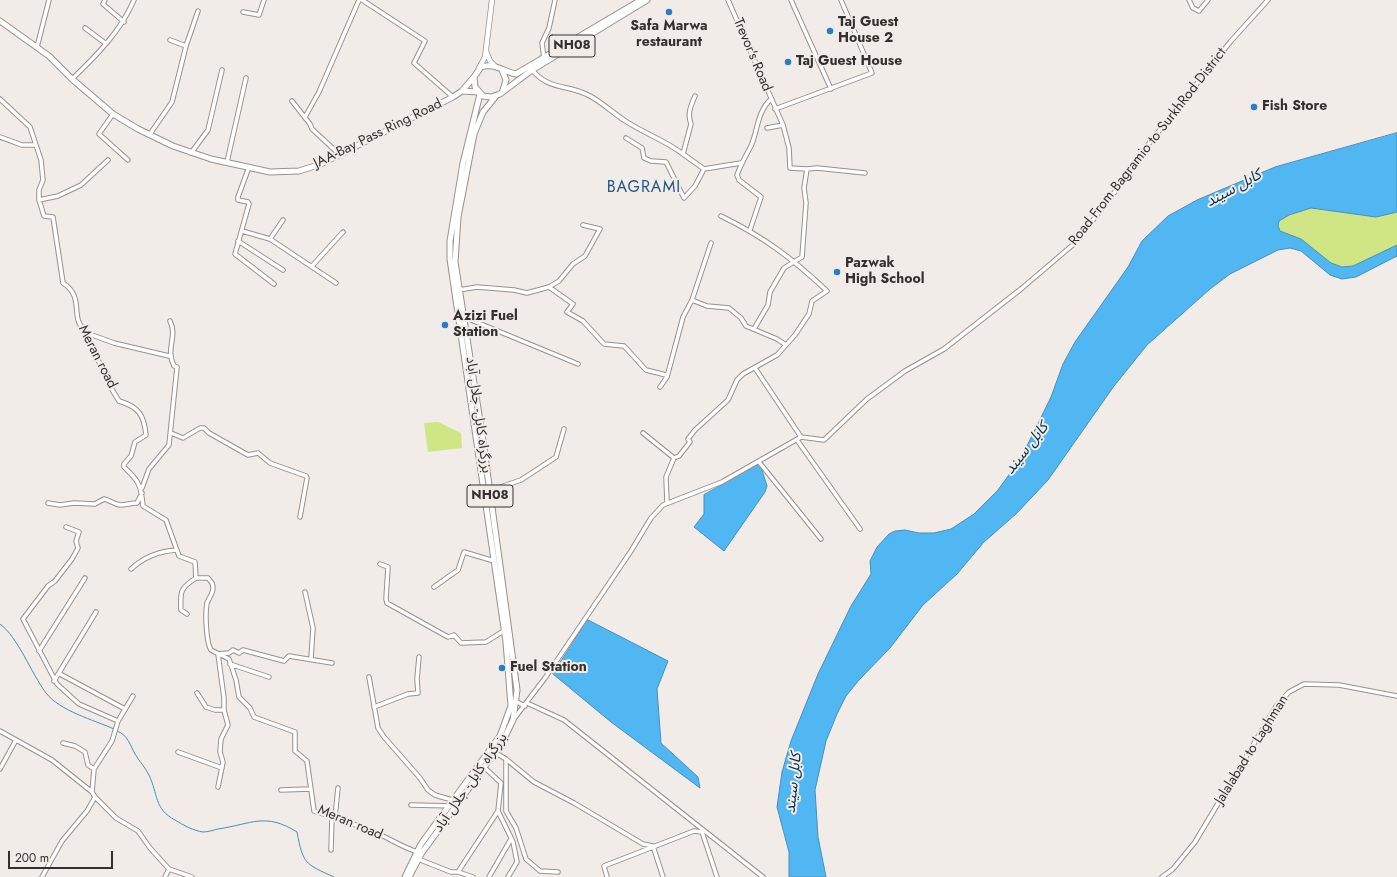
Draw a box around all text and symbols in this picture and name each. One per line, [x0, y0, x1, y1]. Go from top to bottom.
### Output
marker: Safa Marwa restaurant [664, 7, 674, 17]
place label: Taj Guest House 2 [838, 15, 898, 48]
street label: Trevor's Road [729, 16, 775, 94]
place label: Safa Marwa restaurant [630, 19, 708, 52]
marker: Taj Guest House 2 [825, 26, 835, 36]
road number: NH08 [549, 35, 595, 57]
street label: Road From Bagramio to SurkhRod District [1066, 45, 1230, 249]
place label: Taj Guest House [796, 54, 902, 70]
marker: Taj Guest House [783, 57, 793, 67]
street label: JAA-Bay Pass Ring Road [311, 96, 445, 172]
place label: Fish Store [1262, 99, 1327, 115]
marker: Fish Store [1249, 102, 1259, 112]
water label: کابل سيند [1203, 166, 1265, 212]
district label: BAGRAMI [607, 178, 681, 198]
place label: Pazwak High School [845, 256, 925, 288]
marker: Pazwak High School [832, 267, 842, 277]
place label: Azizi Fuel Station [453, 309, 518, 342]
marker: Azizi Fuel Station [440, 320, 450, 330]
street label: Meran road [74, 323, 120, 391]
street label: بزرگراه کابل- جلال آباد [462, 356, 494, 474]
water label: کابل سيند [1001, 420, 1053, 478]
road number: NH08 [467, 485, 513, 507]
place label: Fuel Station [510, 660, 587, 676]
marker: Fuel Station [497, 663, 507, 673]
street label: Jalalabad to Laghman [1212, 692, 1292, 808]
street label: بزرگراه کابل- جلال آباد [430, 730, 512, 836]
water label: کابل سيند [782, 752, 806, 814]
street label: Meran road [315, 802, 385, 844]
scale bar [10, 843, 115, 869]
text: 200 m [15, 849, 49, 867]

